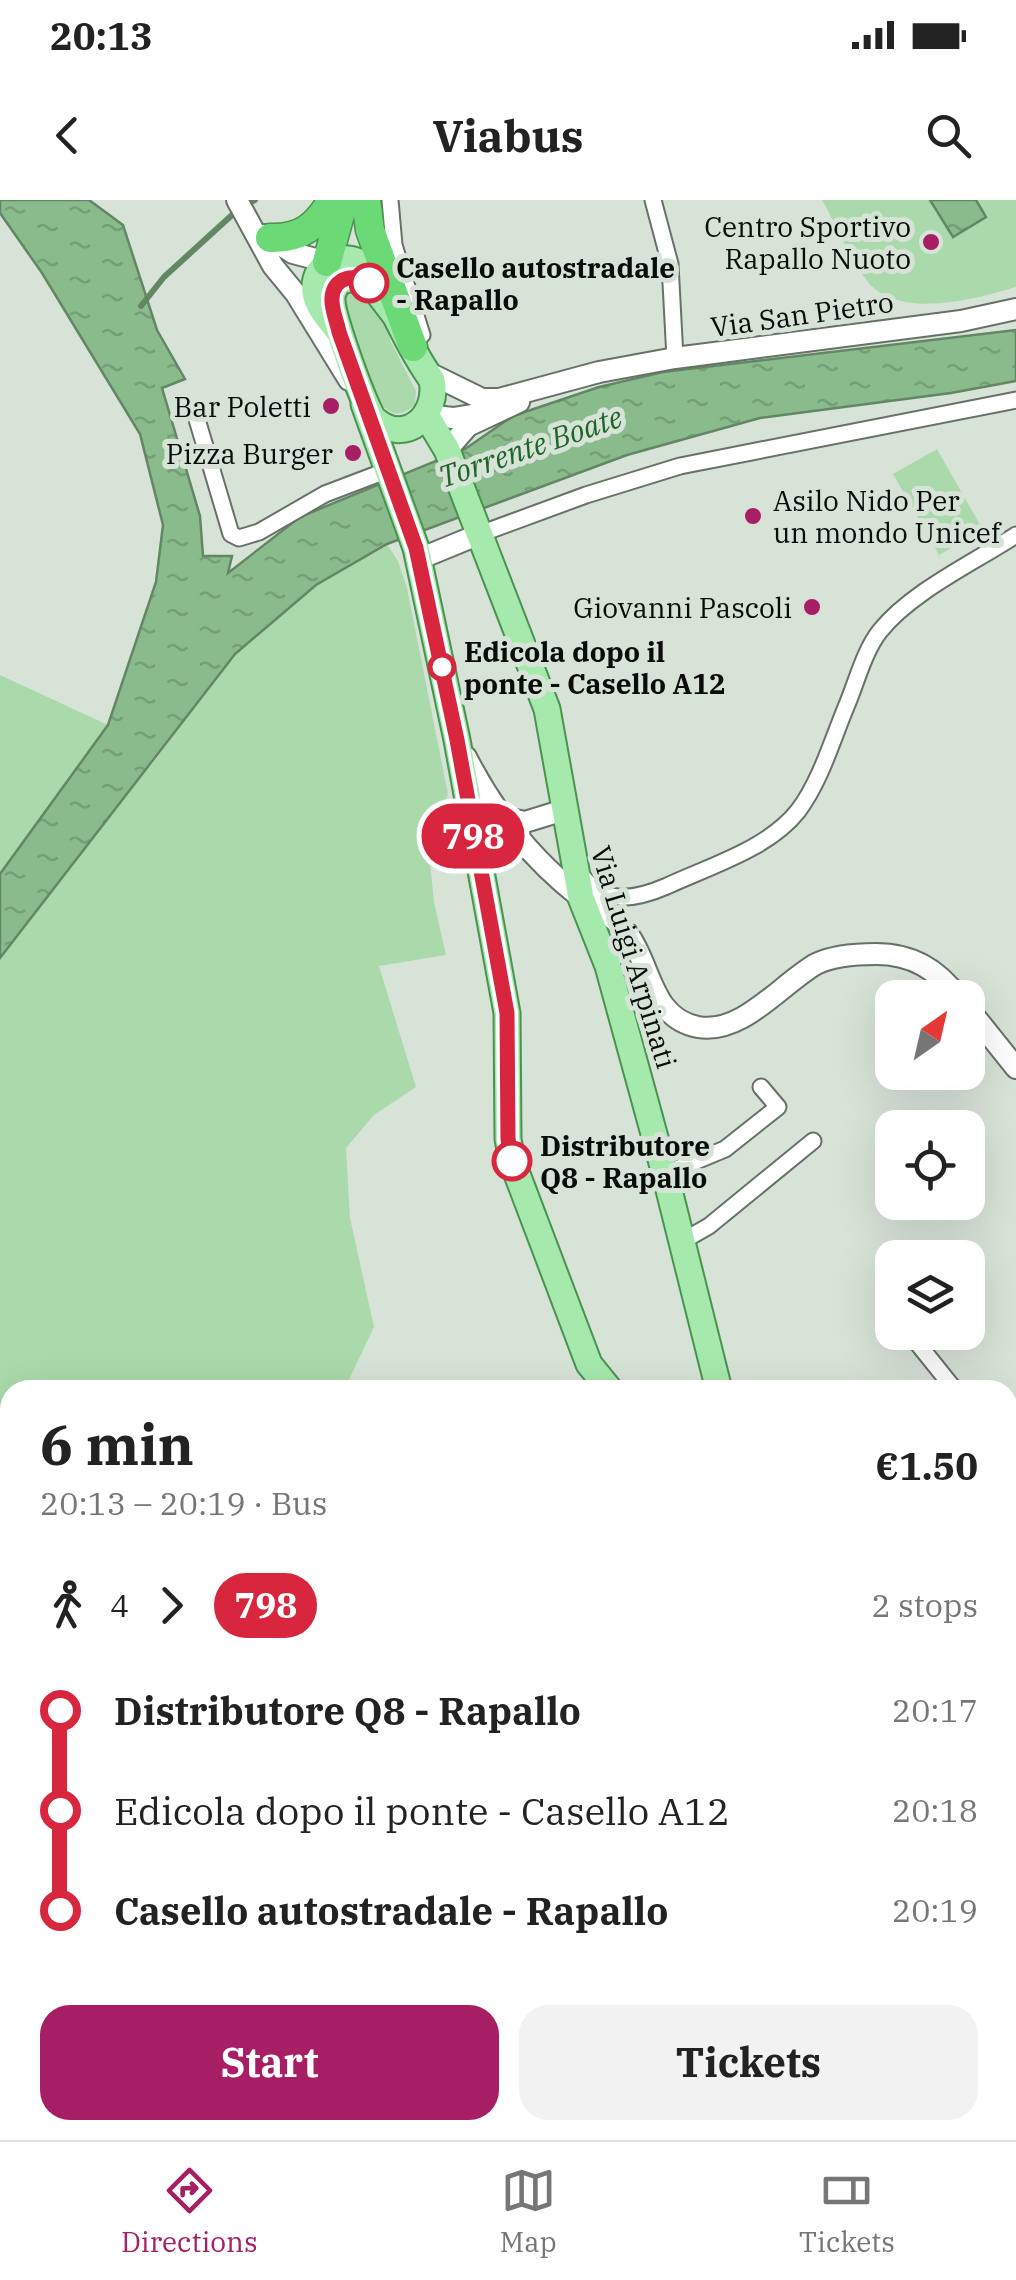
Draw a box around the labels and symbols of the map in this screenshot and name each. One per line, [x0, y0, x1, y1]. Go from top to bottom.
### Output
place label: Centro Sportivo Rapallo Nuoto [704, 208, 911, 277]
marker: Centro Sportivo Rapallo Nuoto [920, 231, 942, 253]
place label: Casello autostradale - Rapallo [396, 249, 675, 318]
marker: Casello autostradale - Rapallo [350, 264, 388, 302]
street label: Via San Pietro [708, 283, 896, 345]
place label: Bar Poletti [174, 388, 311, 425]
marker: Bar Poletti [320, 395, 342, 417]
water label: Torrente Boate [433, 396, 627, 496]
place label: Pizza Burger [166, 435, 334, 472]
marker: Pizza Burger [342, 442, 364, 464]
place label: Asilo Nido Per un mondo Unicef [773, 482, 1003, 551]
marker: Asilo Nido Per un mondo Unicef [742, 505, 764, 527]
place label: Giovanni Pascoli [573, 589, 792, 626]
marker: Giovanni Pascoli [801, 596, 823, 618]
place label: Edicola dopo il ponte - Casello A12 [464, 633, 726, 702]
marker: Edicola dopo il ponte - Casello A12 [429, 654, 455, 680]
line badge: 798 [416, 804, 530, 868]
street label: Via Luigi Arpinati [583, 841, 685, 1073]
north arrow [875, 980, 985, 1090]
place label: Distributore Q8 - Rapallo [540, 1127, 710, 1196]
marker: Distributore Q8 - Rapallo [493, 1142, 531, 1180]

